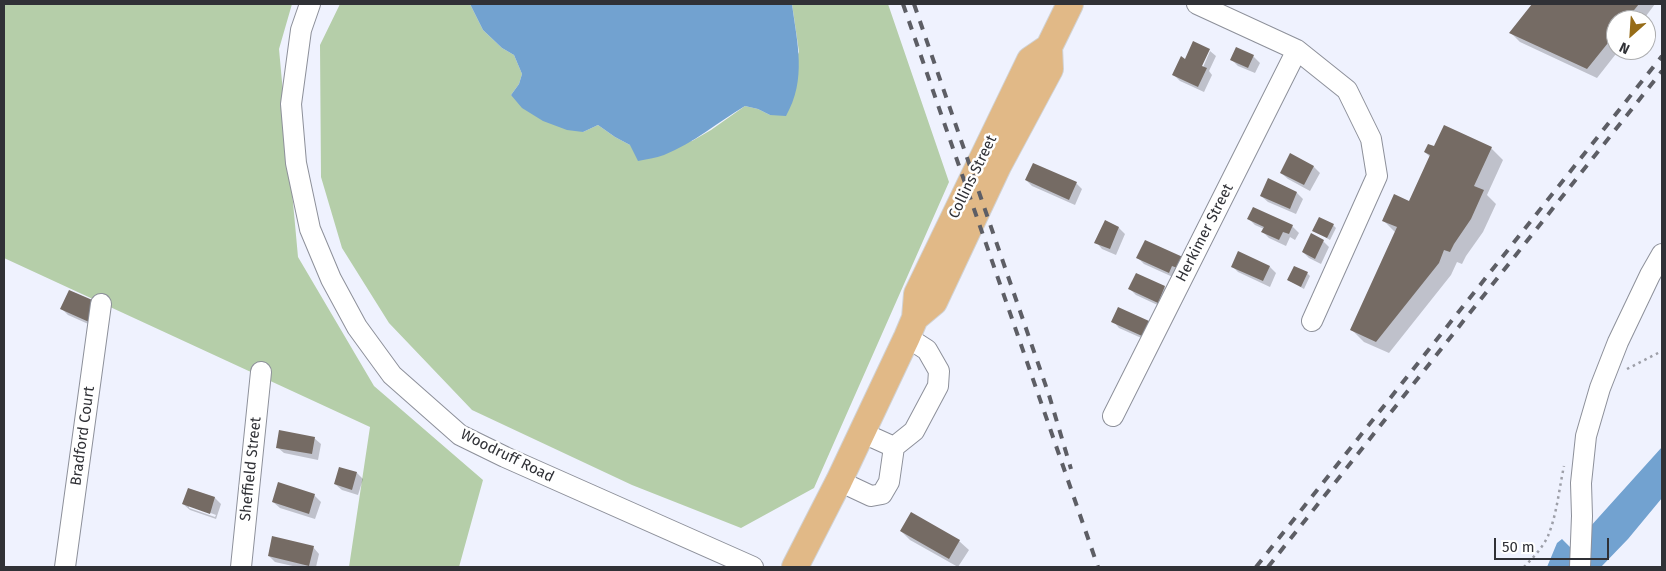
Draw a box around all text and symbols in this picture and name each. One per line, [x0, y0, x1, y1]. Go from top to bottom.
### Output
north arrow [1606, 10, 1656, 60]
text: N [1617, 38, 1633, 58]
street label: Collins Street [945, 132, 1001, 222]
street label: Herkimer Street [1173, 181, 1237, 285]
street label: Bradford Court [67, 385, 99, 487]
street label: Sheffield Street [237, 416, 265, 522]
street label: Woodruff Road [457, 426, 557, 486]
scale bar [1496, 528, 1611, 560]
text: 50 m [1502, 538, 1535, 556]

